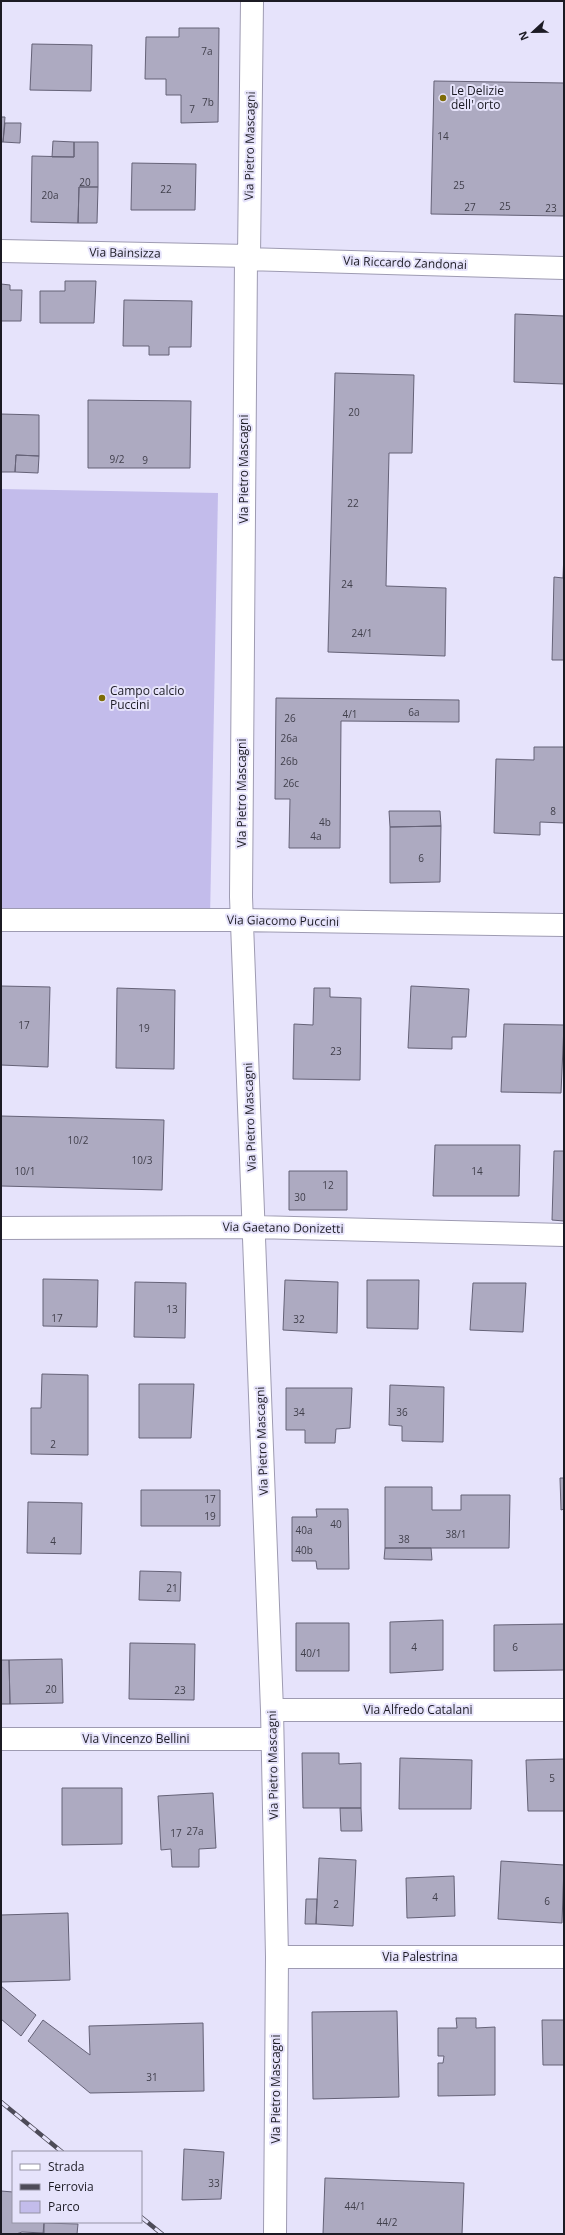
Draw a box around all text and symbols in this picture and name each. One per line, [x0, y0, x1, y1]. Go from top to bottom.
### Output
north arrow [513, 12, 553, 52]
text: N [515, 29, 532, 43]
house number: 7a [201, 44, 213, 58]
place label: Le Delizie dell' orto [451, 82, 504, 113]
street label: Via Pietro Mascagni [240, 91, 259, 201]
marker: Le Delizie dell' orto [438, 93, 448, 103]
house number: 7b [202, 95, 214, 109]
house number: 7 [189, 102, 195, 116]
house number: 14 [437, 129, 449, 143]
house number: 20 [79, 175, 91, 189]
house number: 25 [453, 178, 465, 192]
house number: 22 [160, 182, 172, 196]
house number: 20a [42, 188, 59, 202]
house number: 25 [499, 199, 511, 213]
house number: 27 [464, 200, 476, 214]
house number: 23 [545, 201, 557, 215]
street label: Via Bainsizza [89, 243, 161, 262]
street label: Via Riccardo Zandonai [343, 252, 467, 273]
house number: 20 [348, 405, 360, 419]
street label: Via Pietro Mascagni [235, 415, 252, 523]
house number: 9/2 [109, 452, 125, 466]
house number: 9 [142, 453, 148, 467]
house number: 22 [347, 496, 359, 510]
house number: 24 [341, 577, 353, 591]
house number: 24/1 [352, 626, 372, 640]
place label: Campo calcio Puccini [110, 682, 184, 713]
marker: Campo calcio Puccini [97, 693, 107, 703]
house number: 6a [408, 705, 420, 719]
house number: 4/1 [342, 707, 358, 721]
house number: 26 [284, 711, 296, 725]
house number: 26a [281, 731, 298, 745]
street label: Via Pietro Mascagni [233, 739, 250, 847]
house number: 26b [280, 754, 298, 768]
house number: 26c [283, 776, 299, 790]
house number: 8 [550, 804, 556, 818]
house number: 4b [319, 815, 331, 829]
house number: 4a [310, 829, 322, 843]
house number: 6 [418, 851, 424, 865]
street label: Via Giacomo Puccini [227, 911, 339, 930]
house number: 17 [18, 1018, 30, 1032]
house number: 19 [138, 1021, 150, 1035]
house number: 23 [330, 1044, 342, 1058]
street label: Via Pietro Mascagni [239, 1062, 260, 1172]
house number: 10/2 [68, 1133, 89, 1147]
house number: 10/3 [132, 1153, 153, 1167]
house number: 10/1 [15, 1164, 35, 1178]
house number: 14 [471, 1164, 483, 1178]
house number: 12 [322, 1178, 334, 1192]
house number: 30 [294, 1190, 306, 1204]
street label: Via Gaetano Donizetti [222, 1218, 344, 1237]
house number: 13 [166, 1302, 178, 1316]
house number: 17 [51, 1311, 63, 1325]
house number: 32 [293, 1312, 305, 1326]
street label: Via Pietro Mascagni [251, 1386, 272, 1496]
house number: 34 [293, 1405, 305, 1419]
house number: 36 [396, 1405, 408, 1419]
house number: 2 [50, 1437, 56, 1451]
house number: 17 [204, 1492, 216, 1506]
house number: 19 [204, 1509, 216, 1523]
house number: 40 [330, 1517, 342, 1531]
house number: 40a [296, 1523, 313, 1537]
house number: 38/1 [446, 1527, 466, 1541]
house number: 38 [398, 1532, 410, 1546]
house number: 4 [50, 1534, 56, 1548]
house number: 40b [295, 1543, 313, 1557]
house number: 21 [166, 1581, 178, 1595]
house number: 4 [411, 1640, 417, 1654]
house number: 6 [512, 1640, 518, 1654]
house number: 40/1 [301, 1646, 321, 1660]
house number: 20 [45, 1682, 57, 1696]
house number: 23 [174, 1683, 186, 1697]
street label: Via Alfredo Catalani [363, 1701, 473, 1718]
street label: Via Pietro Mascagni [263, 1710, 282, 1820]
street label: Via Vincenzo Bellini [82, 1730, 190, 1747]
house number: 5 [549, 1771, 555, 1785]
house number: 27a [187, 1824, 204, 1838]
house number: 17 [170, 1826, 182, 1840]
house number: 4 [432, 1890, 438, 1904]
house number: 6 [544, 1894, 550, 1908]
house number: 2 [333, 1897, 339, 1911]
street label: Via Palestrina [382, 1948, 458, 1965]
street label: Via Pietro Mascagni [267, 2035, 284, 2143]
house number: 31 [146, 2070, 158, 2084]
legend [12, 2151, 142, 2223]
text: Strada [48, 2158, 84, 2175]
house number: 33 [208, 2176, 220, 2190]
text: Ferrovia [48, 2178, 94, 2195]
text: Parco [48, 2198, 80, 2215]
house number: 44/1 [345, 2199, 365, 2213]
house number: 44/2 [377, 2215, 398, 2229]

